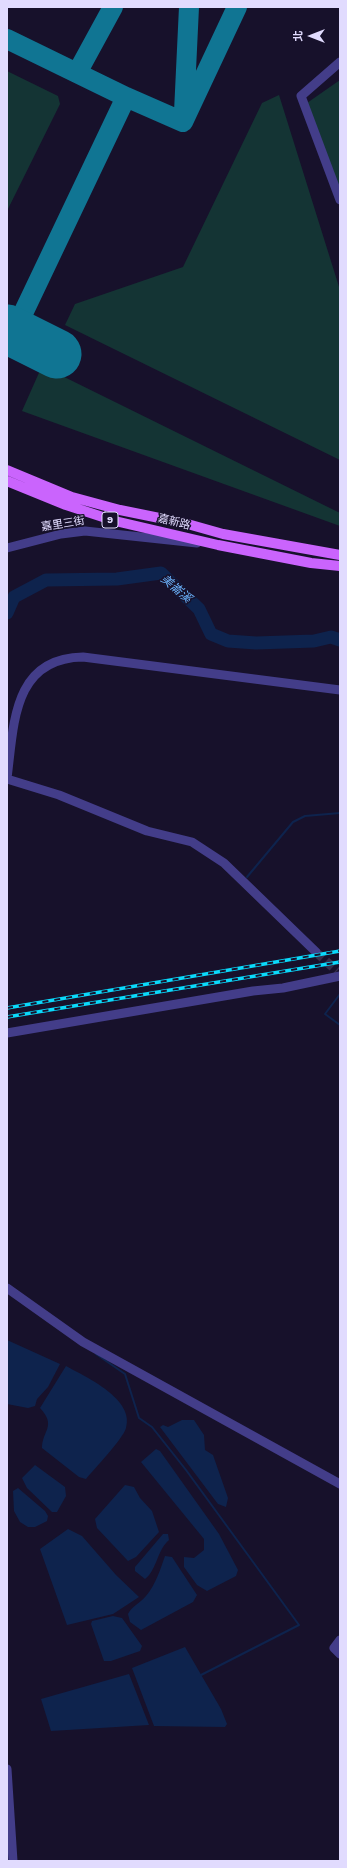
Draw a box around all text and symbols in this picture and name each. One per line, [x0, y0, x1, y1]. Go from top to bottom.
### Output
north arrow [291, 16, 331, 56]
text: 北 [292, 31, 305, 42]
road number: 9 [102, 512, 118, 528]
street label: 嘉新路 [156, 512, 192, 532]
street label: 嘉里三街 [40, 514, 86, 534]
water label: 美崙溪 [158, 572, 194, 606]

